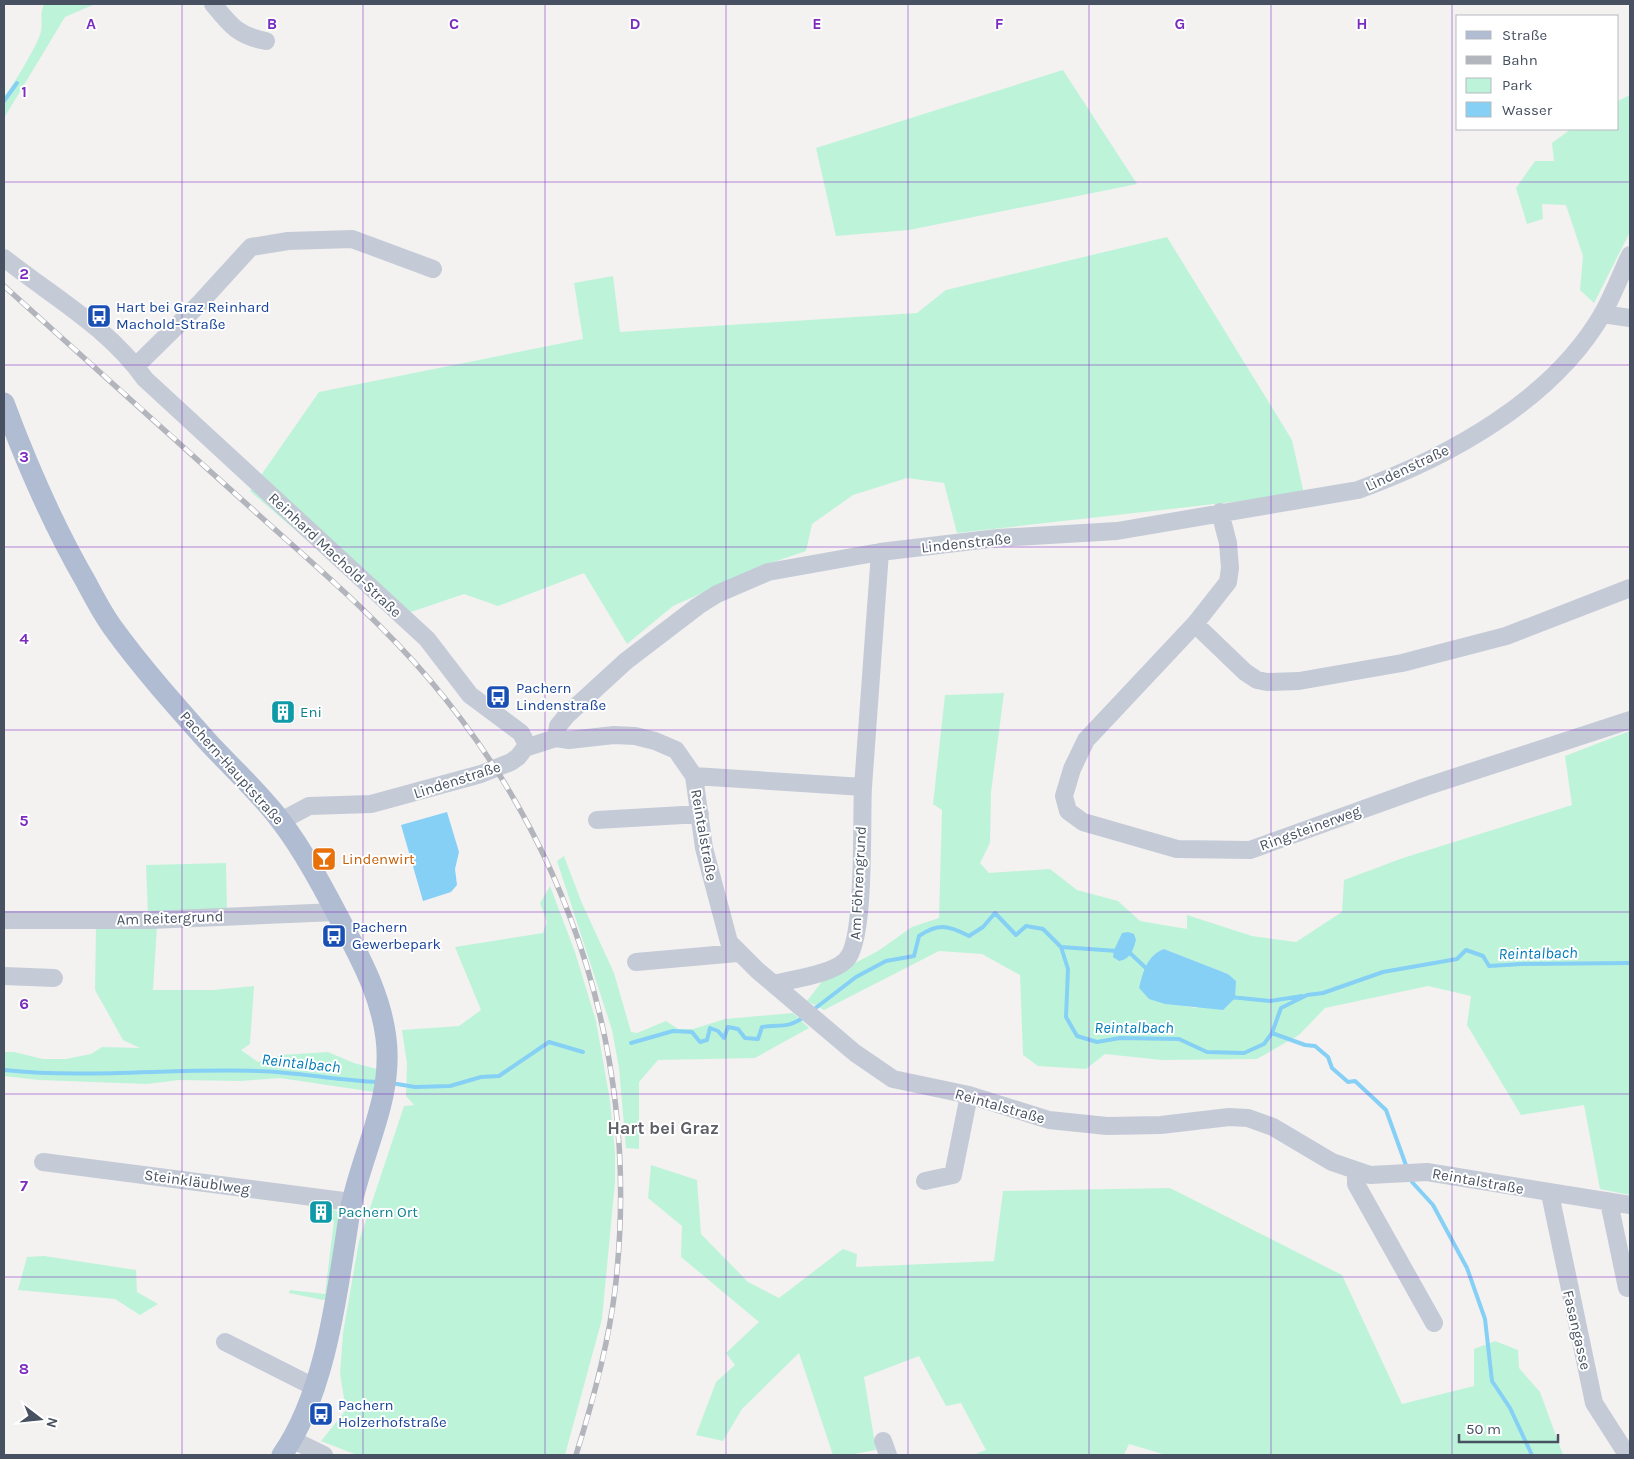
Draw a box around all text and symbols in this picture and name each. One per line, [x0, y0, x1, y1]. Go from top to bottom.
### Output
text: A [86, 14, 96, 33]
text: B [267, 14, 277, 33]
text: C [449, 14, 459, 33]
text: D [630, 14, 641, 33]
text: E [812, 14, 822, 33]
text: F [995, 14, 1004, 33]
text: G [1175, 14, 1185, 33]
text: H [1356, 14, 1368, 33]
legend [1456, 15, 1619, 130]
text: Straße [1502, 26, 1547, 44]
text: Bahn [1502, 51, 1538, 69]
text: Park [1502, 76, 1532, 94]
text: 1 [21, 82, 27, 101]
text: Wasser [1502, 101, 1553, 119]
text: 2 [19, 264, 29, 283]
place label: Hart bei Graz Reinhard Machold-Straße [116, 298, 270, 333]
bus stop icon: Hart bei Graz Reinhard Machold-Straße [86, 303, 112, 329]
street label: Lindenstraße [1362, 441, 1452, 495]
text: 3 [19, 447, 29, 466]
street label: Reinhard Machold-Straße [265, 489, 405, 621]
street label: Lindenstraße [920, 529, 1012, 557]
text: 4 [19, 629, 29, 648]
place label: Pachern Lindenstraße [516, 679, 606, 714]
bus stop icon: Pachern Lindenstraße [485, 684, 511, 710]
building icon: Eni [270, 699, 296, 725]
place label: Eni [300, 703, 322, 721]
street label: Pachern-Hauptstraße [176, 707, 288, 829]
street label: Lindenstraße [411, 757, 503, 803]
street label: Reintalstraße [687, 788, 721, 882]
street label: Ringsteinerweg [1257, 801, 1363, 855]
text: 5 [19, 811, 29, 830]
street label: Am Föhrengrund [846, 826, 870, 940]
bar icon: Lindenwirt [311, 846, 337, 872]
place label: Lindenwirt [342, 850, 415, 868]
street label: Am Reitergrund [116, 907, 224, 929]
place label: Pachern Gewerbepark [352, 918, 441, 953]
bus stop icon: Pachern Gewerbepark [321, 923, 347, 949]
water label: Reintalbach [1498, 943, 1578, 963]
text: 6 [19, 994, 29, 1013]
water label: Reintalbach [1094, 1018, 1174, 1037]
water label: Reintalbach [261, 1049, 341, 1077]
street label: Reintalstraße [953, 1085, 1047, 1127]
district label: Hart bei Graz [607, 1117, 719, 1139]
street label: Reintalstraße [1431, 1164, 1525, 1198]
street label: Steinkläublweg [143, 1166, 251, 1198]
text: 7 [20, 1176, 28, 1195]
building icon: Pachern Ort [308, 1199, 334, 1225]
place label: Pachern Ort [338, 1203, 418, 1221]
street label: Fasangasse [1559, 1288, 1595, 1372]
text: 8 [19, 1359, 29, 1378]
north arrow [15, 1394, 65, 1444]
place label: Pachern Holzerhofstraße [338, 1396, 447, 1431]
bus stop icon: Pachern Holzerhofstraße [308, 1401, 334, 1427]
scale bar [1459, 1412, 1558, 1444]
text: N [42, 1415, 62, 1430]
text: 50 m [1466, 1420, 1501, 1438]

